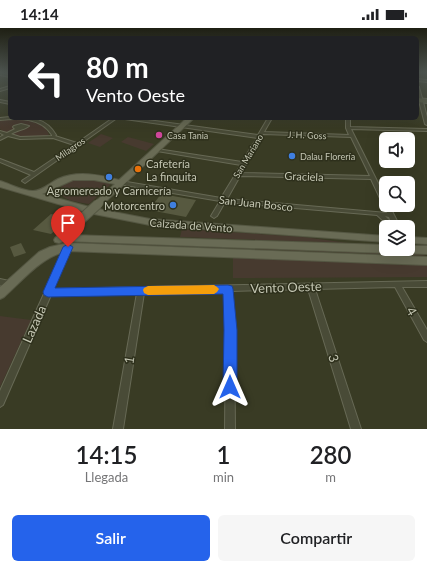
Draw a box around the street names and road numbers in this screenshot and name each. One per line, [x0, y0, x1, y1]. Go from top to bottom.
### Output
street label: J. H. Goss [287, 129, 327, 141]
street label: San Mariano [231, 132, 265, 180]
street label: Milagros [53, 135, 87, 163]
street label: Graciela [284, 169, 324, 183]
street label: San Juan Bosco [218, 193, 294, 213]
street label: Calzada de Vento [149, 216, 233, 234]
street label: Vento Oeste [250, 278, 322, 296]
street label: Lazada [19, 303, 49, 345]
street label: 4 [403, 304, 421, 319]
street label: 3 [325, 352, 343, 364]
street label: 1 [121, 355, 137, 365]

